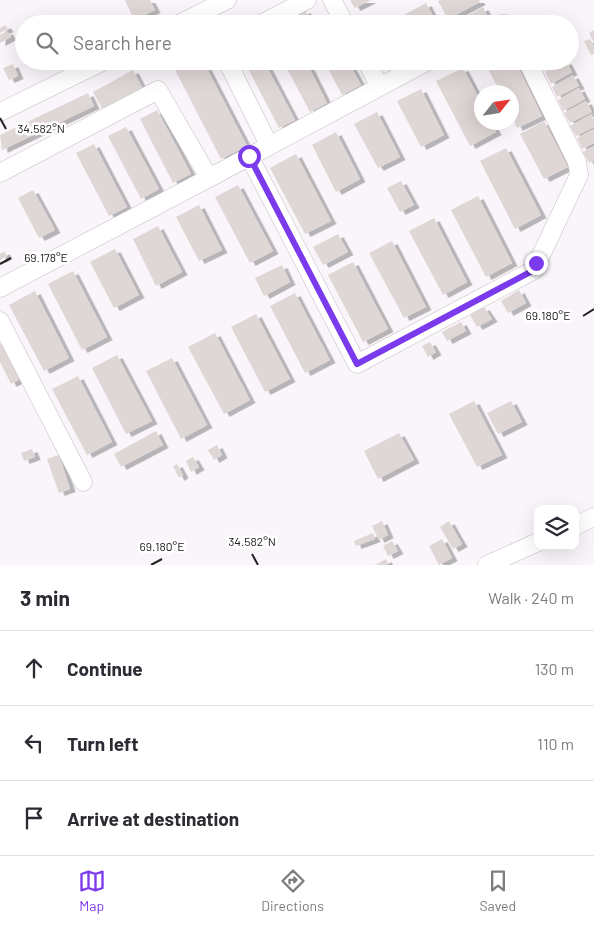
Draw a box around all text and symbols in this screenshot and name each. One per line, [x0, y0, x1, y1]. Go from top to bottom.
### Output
search box [15, 15, 579, 70]
icon: search [33, 29, 61, 57]
text: Search here [73, 31, 172, 54]
north arrow [474, 85, 519, 130]
text: 34.582°N [17, 121, 65, 135]
route start [238, 145, 261, 168]
text: 69.178°E [24, 250, 68, 264]
route end [525, 252, 548, 275]
text: 69.180°E [526, 308, 570, 322]
map controls [534, 505, 579, 550]
button: layers [534, 505, 579, 550]
text: 34.582°N [228, 534, 276, 548]
text: 69.180°E [140, 539, 184, 553]
text: 3 min [20, 585, 70, 610]
text: Walk · 240 m [488, 588, 574, 607]
icon: ahead [20, 654, 48, 682]
text: Continue [67, 657, 143, 680]
text: 130 m [535, 659, 574, 678]
icon: left [20, 729, 48, 757]
text: Turn left [67, 732, 138, 755]
text: 110 m [537, 734, 574, 753]
icon: arrive [20, 804, 48, 832]
text: Arrive at destination [67, 807, 239, 830]
tab: Map [78, 867, 106, 914]
tab: Directions [261, 867, 324, 914]
tab: Saved [479, 867, 516, 914]

